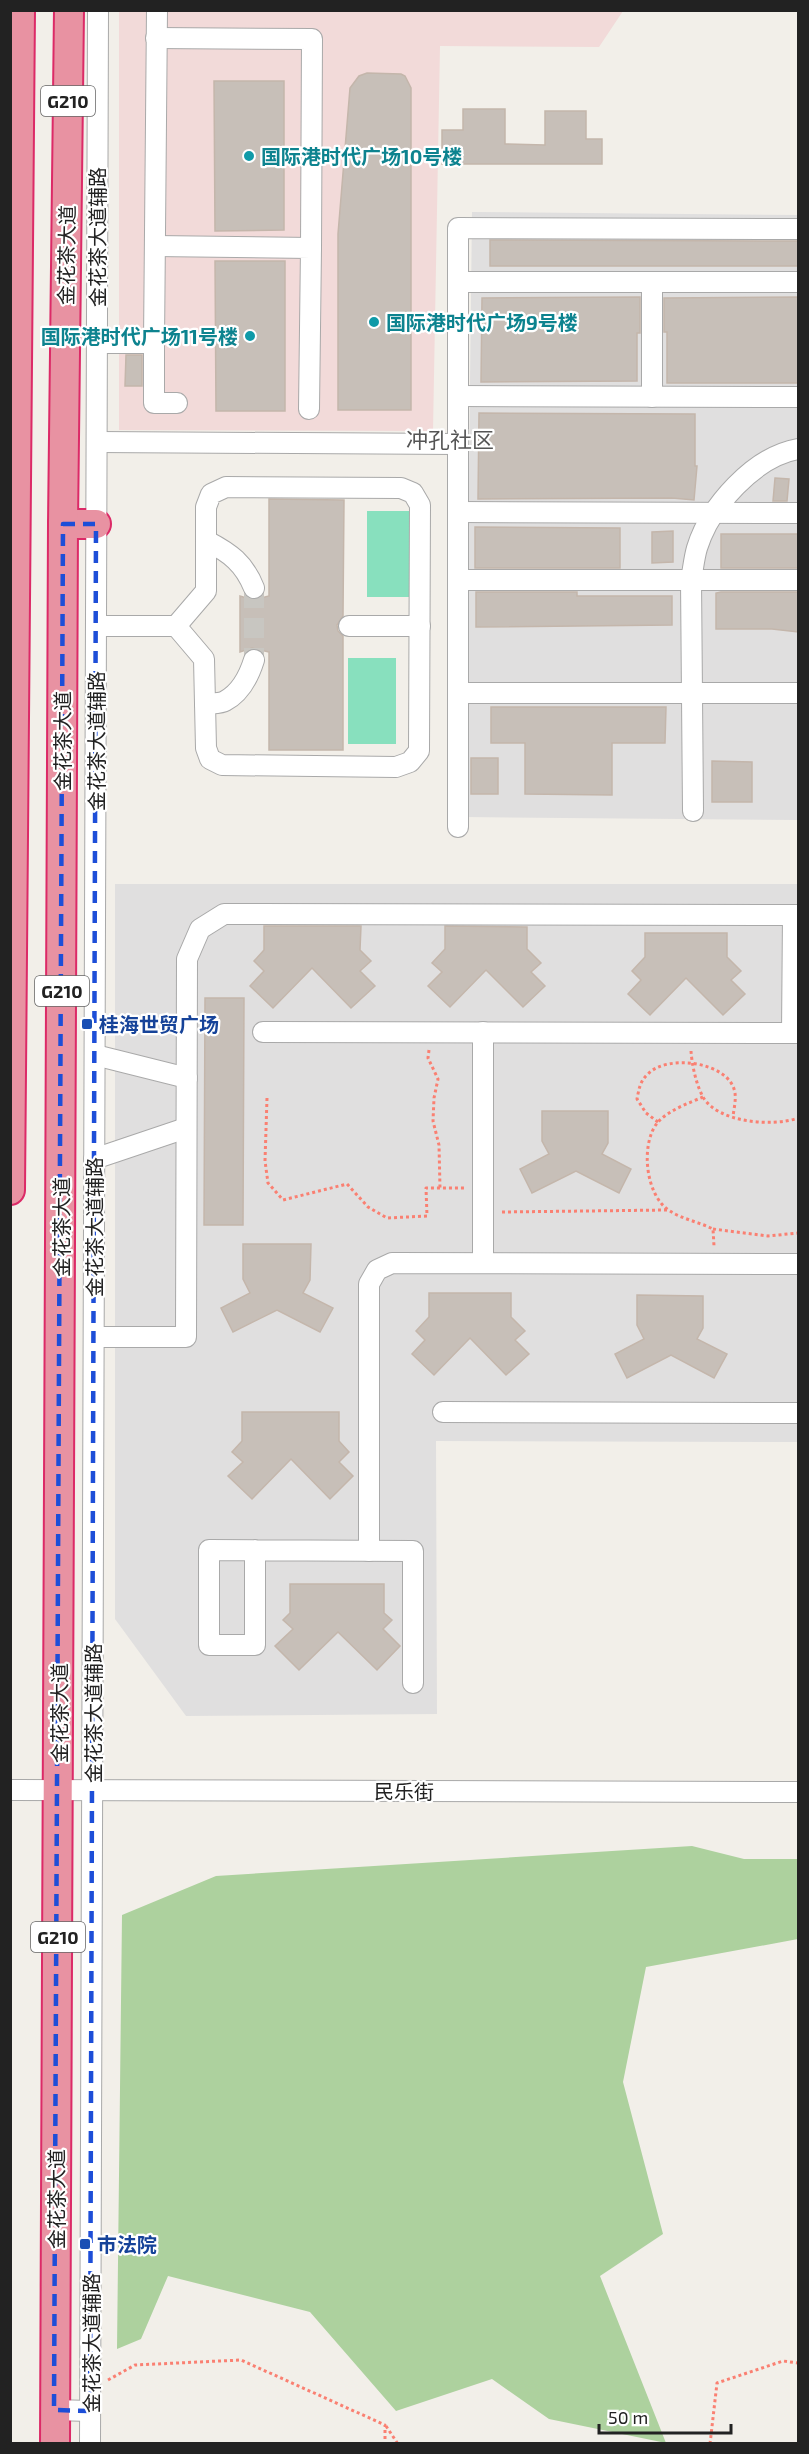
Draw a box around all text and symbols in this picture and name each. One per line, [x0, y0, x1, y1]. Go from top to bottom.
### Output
road number: G210 [41, 86, 95, 116]
place label: 国际港时代广场10号楼 [261, 144, 462, 168]
marker: 国际港时代广场10号楼 [242, 149, 256, 163]
street label: 金花茶大道辅路 [85, 167, 109, 307]
street label: 金花茶大道 [53, 205, 79, 305]
place label: 国际港时代广场9号楼 [386, 310, 578, 334]
marker: 国际港时代广场9号楼 [367, 315, 381, 329]
place label: 国际港时代广场11号楼 [41, 324, 238, 348]
marker: 国际港时代广场11号楼 [243, 329, 257, 343]
district label: 冲孔社区 [406, 426, 494, 452]
street label: 金花茶大道辅路 [84, 671, 108, 811]
street label: 金花茶大道 [50, 691, 74, 791]
road number: G210 [35, 976, 89, 1006]
place label: 桂海世贸广场 [99, 1012, 219, 1036]
marker: 桂海世贸广场 [80, 1017, 94, 1031]
street label: 金花茶大道辅路 [82, 1157, 106, 1297]
street label: 金花茶大道 [49, 1177, 73, 1277]
street label: 金花茶大道辅路 [81, 1643, 105, 1783]
street label: 金花茶大道 [47, 1663, 71, 1763]
street label: 民乐街 [374, 1779, 434, 1803]
road number: G210 [31, 1922, 85, 1952]
street label: 金花茶大道 [44, 2149, 68, 2249]
place label: 巿法院 [97, 2232, 157, 2256]
marker: 巿法院 [78, 2237, 92, 2251]
street label: 金花茶大道辅路 [79, 2273, 103, 2413]
scale bar [599, 2397, 731, 2435]
text: 50 m [608, 2406, 648, 2428]

